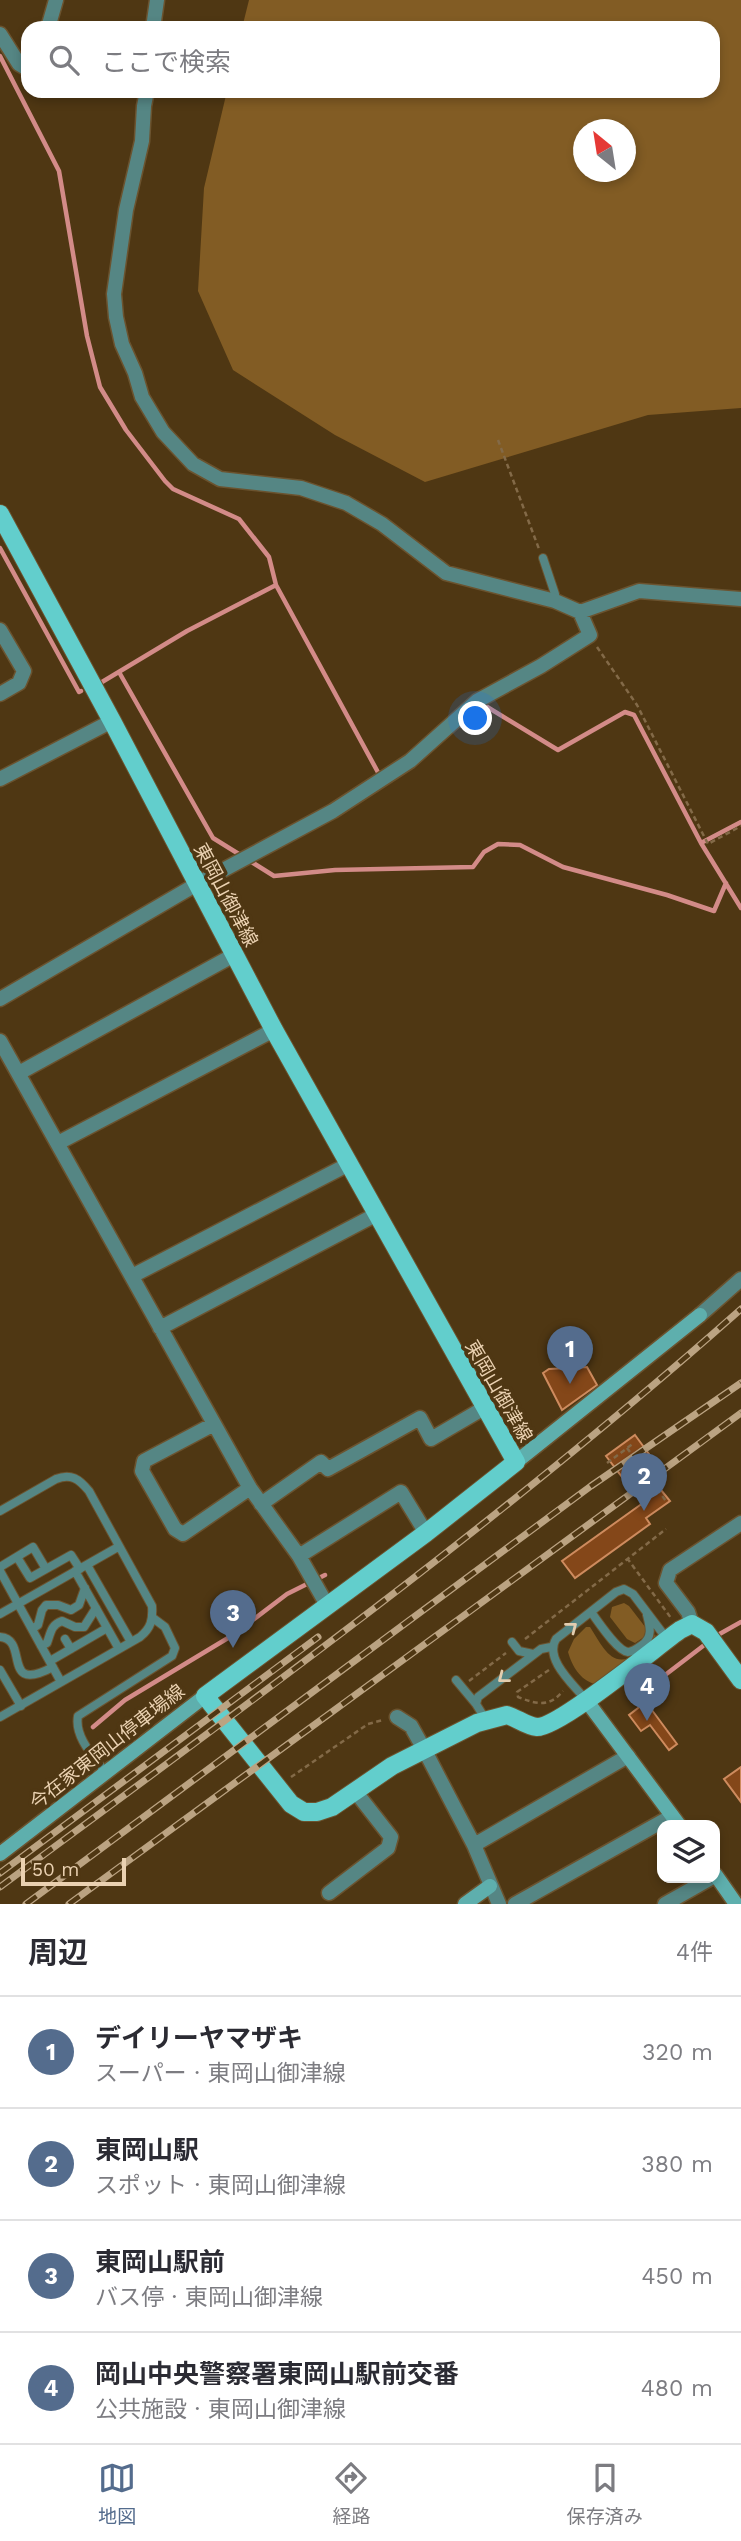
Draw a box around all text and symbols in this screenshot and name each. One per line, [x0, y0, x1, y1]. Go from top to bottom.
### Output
search box [21, 21, 720, 98]
icon: search [45, 41, 83, 79]
text: ここで検索 [101, 47, 231, 77]
north arrow [573, 119, 636, 182]
your location [458, 701, 492, 735]
street label: 東岡山御津線 [189, 839, 263, 951]
pin: 1 [547, 1326, 593, 1384]
street label: 東岡山御津線 [461, 1336, 537, 1446]
pin: 2 [621, 1453, 667, 1511]
pin: 3 [210, 1590, 256, 1648]
one-way arrow [564, 1622, 576, 1635]
pin: 4 [624, 1663, 670, 1721]
one-way arrow [499, 1669, 511, 1682]
street label: 今在家東岡山停車場線 [25, 1679, 189, 1815]
map controls [657, 1820, 720, 1883]
button: layers [657, 1820, 720, 1883]
scale bar [21, 1855, 126, 1887]
text: 50 m [32, 1858, 79, 1881]
text: 周辺 [28, 1935, 88, 1970]
text: 4件 [676, 1939, 713, 1966]
text: デイリーヤマザキ [95, 2023, 303, 2053]
text: 1 [46, 2039, 56, 2066]
text: 320 m [642, 2039, 713, 2066]
text: スーパー · 東岡山御津線 [95, 2060, 346, 2087]
text: 東岡山駅 [95, 2135, 199, 2165]
text: 2 [44, 2151, 58, 2178]
text: 380 m [641, 2151, 713, 2178]
text: スポット · 東岡山御津線 [95, 2172, 346, 2199]
text: 東岡山駅前 [95, 2247, 225, 2277]
text: 3 [44, 2263, 58, 2290]
text: 450 m [641, 2263, 713, 2290]
text: バス停 · 東岡山御津線 [95, 2284, 323, 2311]
text: 岡山中央警察署東岡山駅前交番 [95, 2359, 459, 2389]
text: 4 [44, 2375, 58, 2402]
text: 480 m [641, 2375, 713, 2402]
text: 公共施設 · 東岡山御津線 [95, 2396, 346, 2423]
tab: 地図 [98, 2459, 136, 2528]
tab: 経路 [332, 2459, 371, 2528]
tab: 保存済み [567, 2459, 643, 2528]

